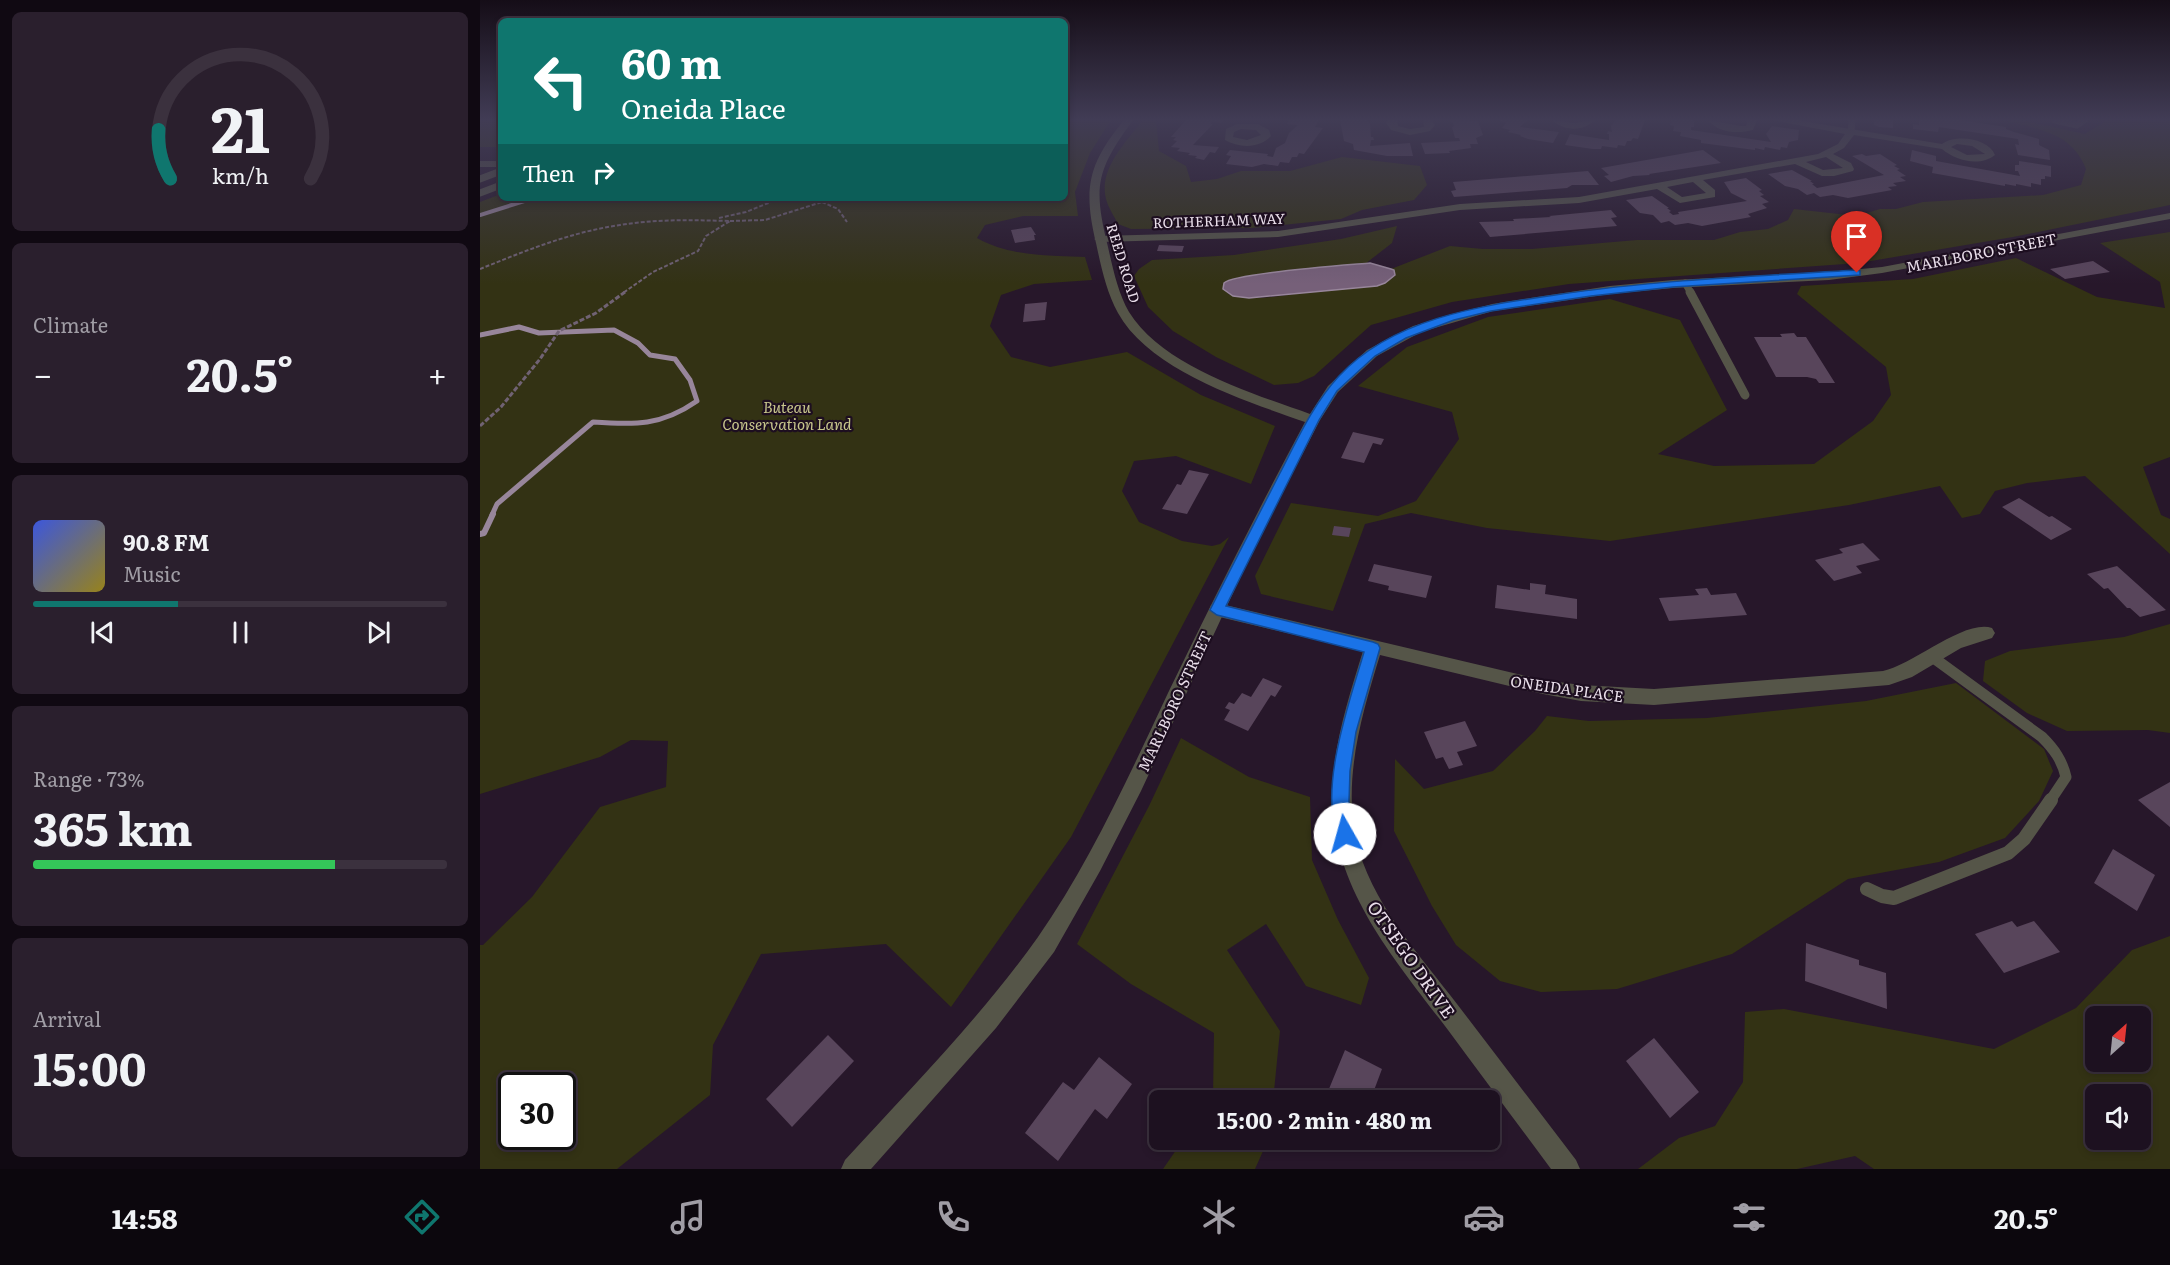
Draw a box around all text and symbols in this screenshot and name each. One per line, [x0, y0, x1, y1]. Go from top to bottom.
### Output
text: 60 m [621, 30, 722, 92]
icon: left [522, 42, 600, 120]
text: 21 [210, 80, 270, 172]
text: Oneida Place [621, 87, 786, 127]
text: Then [522, 156, 575, 189]
icon: right [587, 156, 620, 189]
text: km/h [211, 159, 269, 191]
street label: ROTHERHAM WAY [1152, 208, 1286, 232]
pin [1831, 211, 1882, 273]
icon: arrive [1840, 220, 1873, 253]
street label: REED ROAD [1102, 221, 1146, 305]
street label: MARLBORO STREET [1904, 226, 2058, 278]
text: Climate [33, 309, 108, 339]
text: 20.5° [186, 339, 294, 406]
text: − [33, 348, 52, 397]
text: + [428, 348, 447, 397]
park label: Buteau Conservation Land [722, 395, 852, 435]
text: 90.8 FM [123, 525, 209, 558]
text: Music [123, 558, 180, 588]
icon: previous [86, 616, 119, 649]
icon: pause [224, 616, 257, 649]
icon: next [362, 616, 395, 649]
street label: MARLBORO STREET [1131, 627, 1217, 775]
street label: ONEIDA PLACE [1509, 669, 1625, 707]
text: Range · 73% [33, 763, 145, 793]
text: 365 km [33, 793, 193, 860]
position arrow [1313, 802, 1377, 866]
street label: OTSEGO DRIVE [1361, 895, 1463, 1023]
text: Arrival [33, 1003, 101, 1033]
north arrow [2085, 1006, 2151, 1072]
map controls [2085, 1006, 2151, 1150]
text: 15:00 [33, 1033, 146, 1100]
speed limit sign: 30 [498, 1072, 576, 1150]
button: sound [2085, 1084, 2151, 1150]
text: 15:00 · 2 min · 480 m [1217, 1103, 1432, 1136]
icon: directions [401, 1196, 443, 1238]
icon: music [667, 1196, 709, 1238]
icon: phone [932, 1196, 974, 1238]
icon: climate [1198, 1196, 1240, 1238]
icon: car [1463, 1196, 1505, 1238]
icon: filters [1728, 1196, 1770, 1238]
text: 14:58 [112, 1197, 178, 1237]
text: 20.5° [1994, 1197, 2058, 1237]

